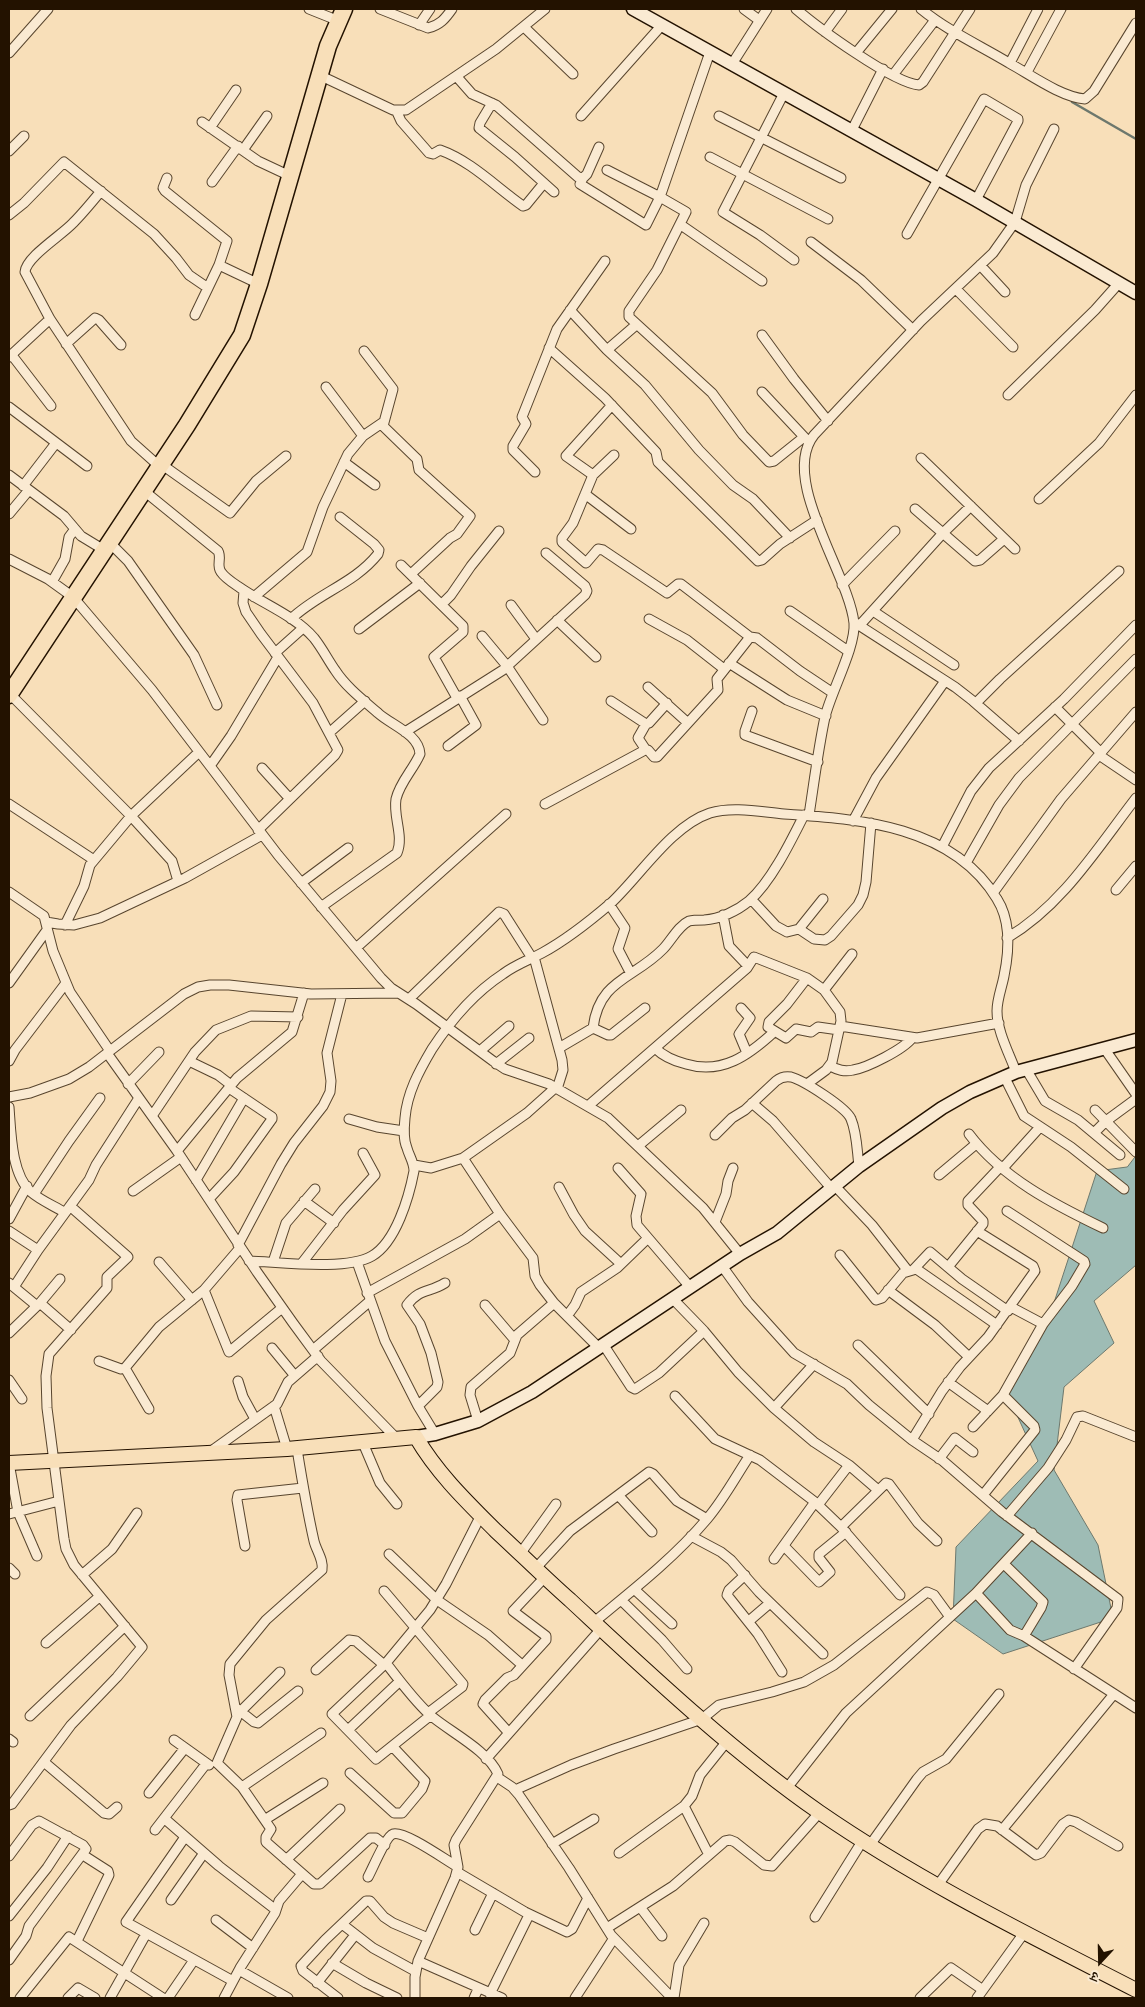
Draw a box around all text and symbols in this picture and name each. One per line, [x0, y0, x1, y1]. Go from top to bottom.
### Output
north arrow [1075, 1937, 1125, 1987]
text: उ [1088, 1967, 1101, 1986]

